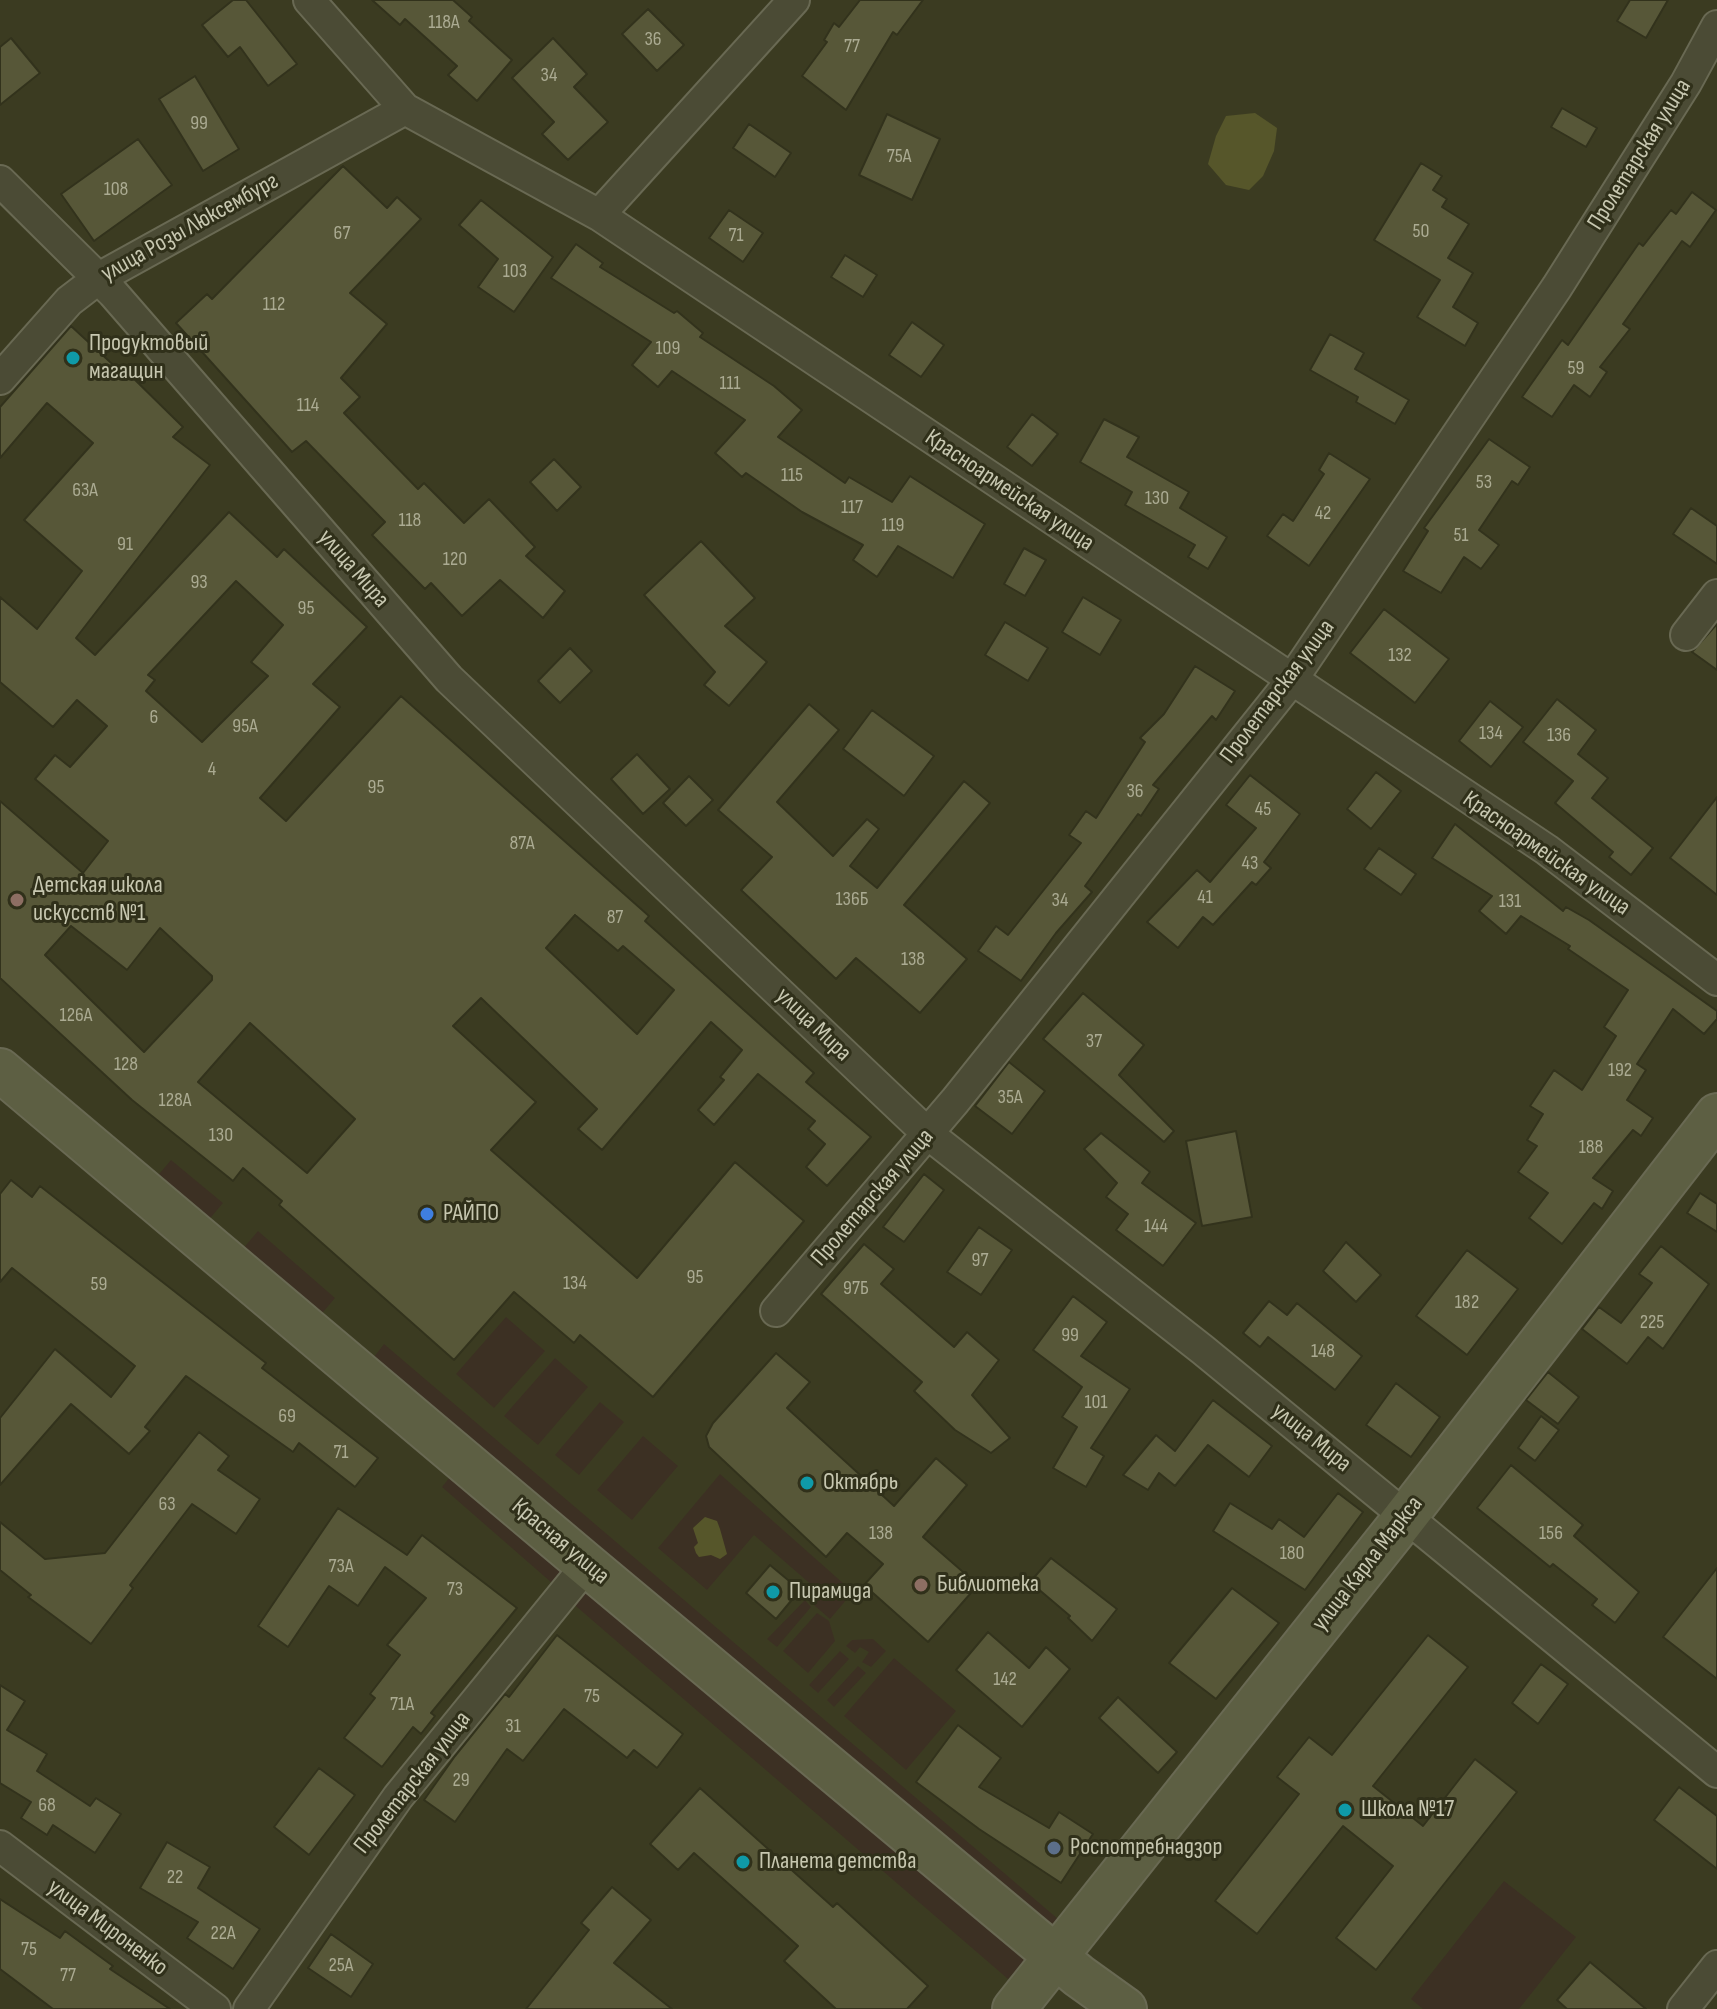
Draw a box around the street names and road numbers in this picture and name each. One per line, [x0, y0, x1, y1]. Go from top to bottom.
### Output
street label: Пролетарская улица [1582, 74, 1698, 236]
street label: улица Розы Люксембург [96, 167, 284, 289]
street label: Красноармейская улица [919, 424, 1099, 558]
street label: улица Мира [311, 524, 395, 614]
street label: Пролетарская улица [1215, 614, 1341, 770]
street label: Красноармейская улица [1457, 786, 1635, 922]
street label: улица Мира [769, 982, 857, 1068]
street label: Пролетарская улица [806, 1123, 940, 1273]
street label: улица Мира [1265, 1397, 1357, 1479]
street label: улица Карла Маркса [1306, 1491, 1430, 1637]
street label: Красная улица [505, 1493, 615, 1591]
street label: Пролетарская улица [349, 1706, 477, 1860]
street label: улица Мироненко [41, 1873, 173, 1983]

